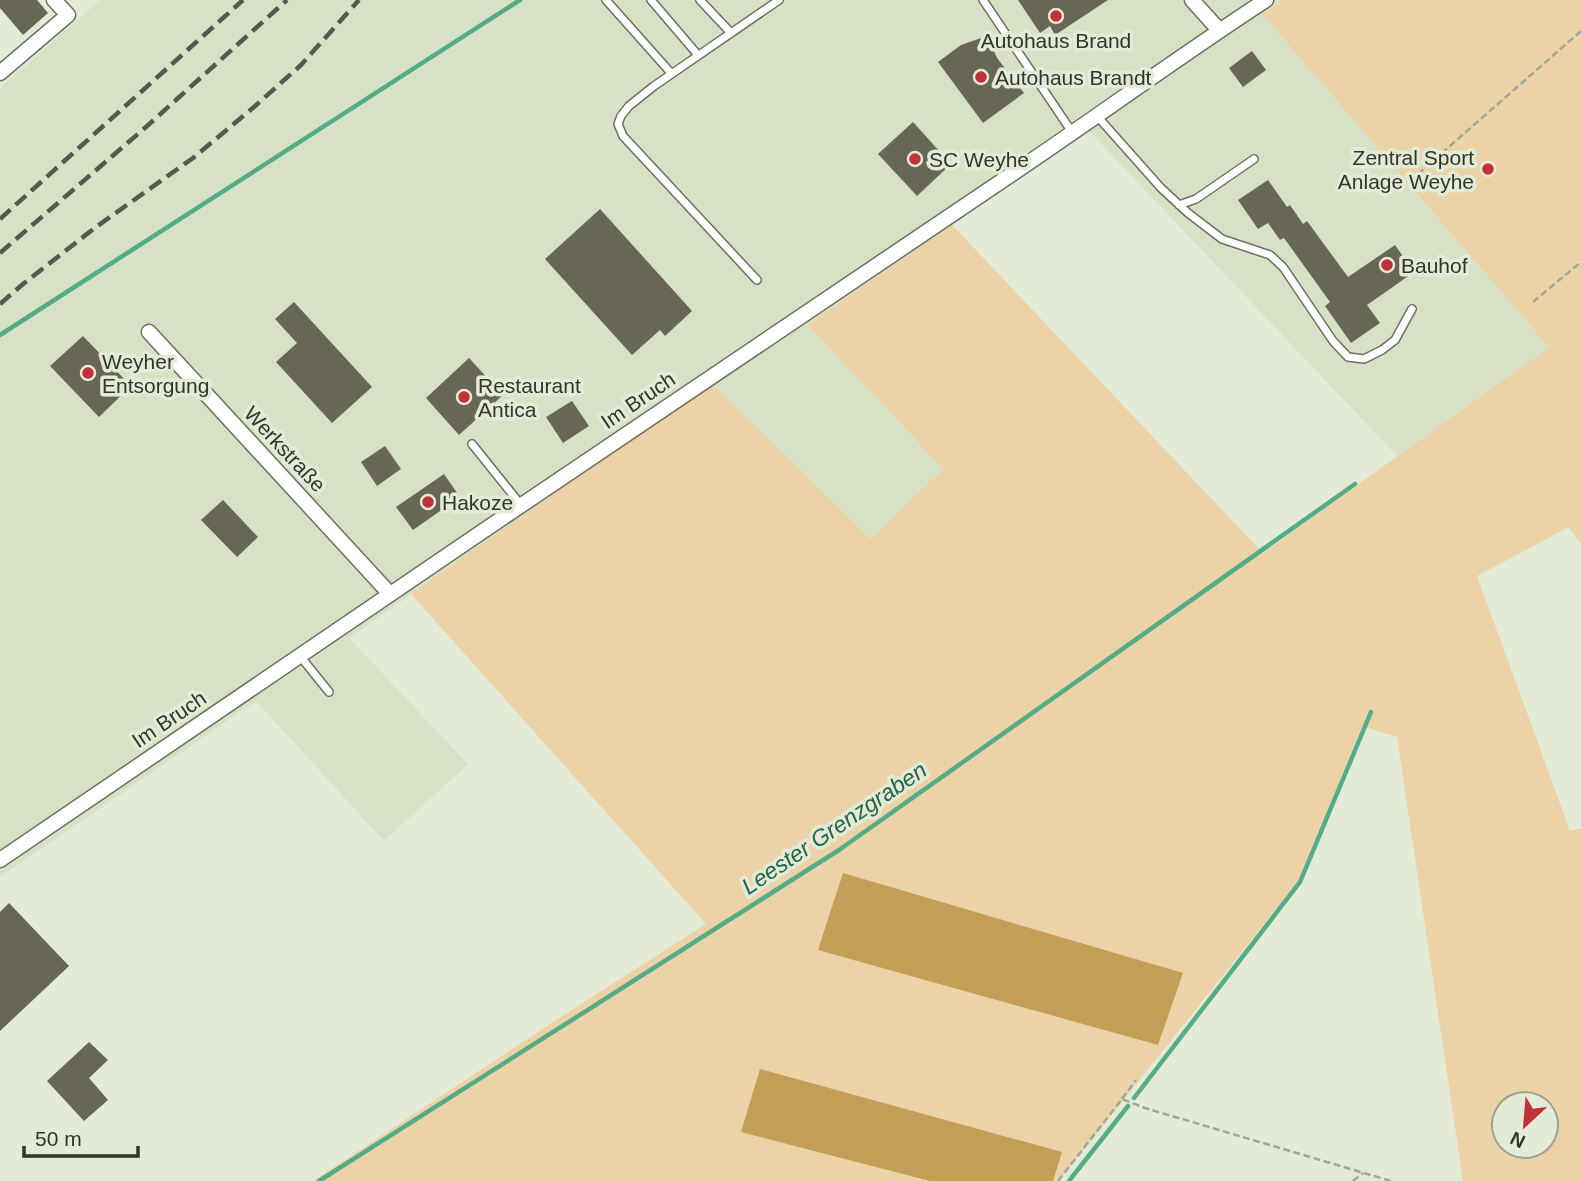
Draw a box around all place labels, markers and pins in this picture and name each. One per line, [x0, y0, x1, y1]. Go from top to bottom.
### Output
marker: Autohaus Brand [1048, 8, 1064, 24]
place label: Autohaus Brand [981, 29, 1131, 52]
place label: Autohaus Brandt [995, 66, 1152, 89]
marker: Autohaus Brandt [973, 69, 989, 85]
place label: Zentral Sport Anlage Weyhe [1338, 146, 1474, 193]
place label: SC Weyhe [929, 148, 1029, 171]
marker: SC Weyhe [907, 151, 923, 167]
marker: Zentral Sport Anlage Weyhe [1480, 161, 1496, 177]
place label: Bauhof [1401, 254, 1468, 277]
marker: Bauhof [1379, 257, 1395, 273]
place label: Weyher Entsorgung [102, 350, 209, 397]
marker: Weyher Entsorgung [80, 365, 96, 381]
place label: Restaurant Antica [478, 374, 581, 421]
marker: Restaurant Antica [456, 389, 472, 405]
place label: Hakoze [442, 491, 513, 514]
marker: Hakoze [420, 494, 436, 510]

